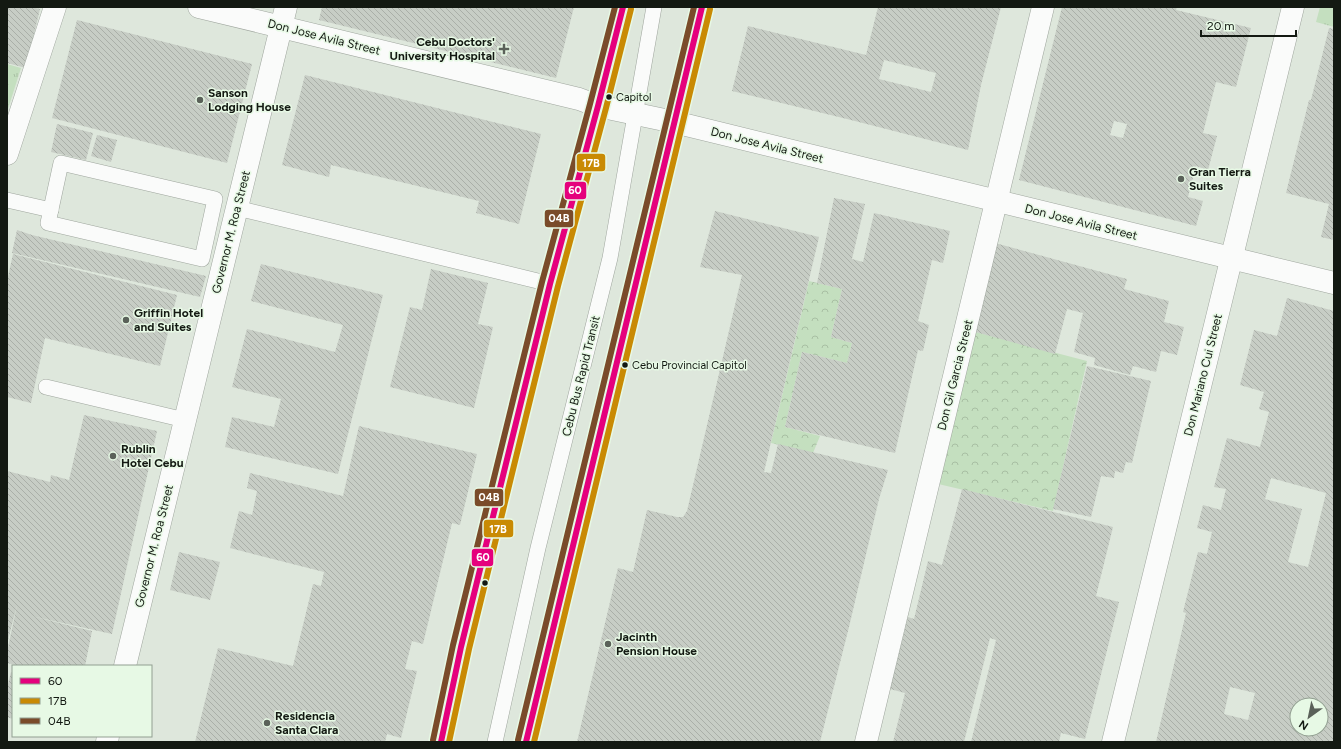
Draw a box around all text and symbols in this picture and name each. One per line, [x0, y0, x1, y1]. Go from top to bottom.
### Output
scale bar [1201, 12, 1296, 38]
street label: Don Jose Avila Street [266, 16, 382, 58]
text: 20 m [1207, 19, 1235, 33]
place label: Cebu Doctors' University Hospital [390, 35, 495, 63]
marker: Cebu Doctors' University Hospital [498, 43, 510, 55]
place label: Sanson Lodging House [208, 86, 291, 114]
place label: Capitol [616, 91, 652, 104]
marker: Capitol [604, 92, 614, 102]
marker: Sanson Lodging House [195, 95, 205, 105]
street label: Don Jose Avila Street [709, 124, 825, 166]
line badge: 17B [576, 153, 606, 172]
text: 17B [582, 157, 600, 170]
place label: Gran Tierra Suites [1189, 165, 1251, 193]
street label: Governor M. Roa Street [209, 169, 253, 295]
marker: Gran Tierra Suites [1176, 174, 1186, 184]
line badge: 60 [564, 181, 587, 200]
text: 60 [568, 184, 582, 197]
street label: Don Jose Avila Street [1023, 201, 1139, 243]
line badge: 04B [544, 209, 574, 228]
text: 04B [549, 212, 570, 225]
place label: Griffin Hotel and Suites [134, 306, 203, 334]
street label: Don Mariano Cui Street [1181, 312, 1225, 438]
street label: Cebu Bus Rapid Transit [559, 314, 603, 438]
marker: Griffin Hotel and Suites [121, 315, 131, 325]
street label: Don Gil Garcia Street [934, 318, 976, 432]
place label: Cebu Provincial Capitol [632, 359, 747, 372]
marker: Cebu Provincial Capitol [620, 360, 630, 370]
place label: Rublin Hotel Cebu [121, 442, 184, 470]
marker: Rublin Hotel Cebu [108, 451, 118, 461]
street label: Governor M. Roa Street [132, 483, 176, 609]
line badge: 04B [474, 488, 504, 507]
text: 04B [479, 491, 500, 504]
line badge: 17B [483, 519, 514, 538]
text: 17B [489, 523, 507, 536]
line badge: 60 [471, 548, 494, 567]
text: 60 [476, 551, 490, 564]
unlabelled marker [480, 578, 490, 588]
place label: Jacinth Pension House [616, 630, 697, 658]
marker: Jacinth Pension House [603, 639, 613, 649]
legend [12, 665, 152, 737]
text: 60 [48, 674, 63, 688]
text: 17B [48, 694, 67, 708]
north arrow [1289, 697, 1329, 737]
place label: Residencia Santa Clara [275, 709, 338, 737]
text: 04B [48, 714, 70, 728]
text: N [1297, 717, 1311, 733]
marker: Residencia Santa Clara [262, 718, 272, 728]

